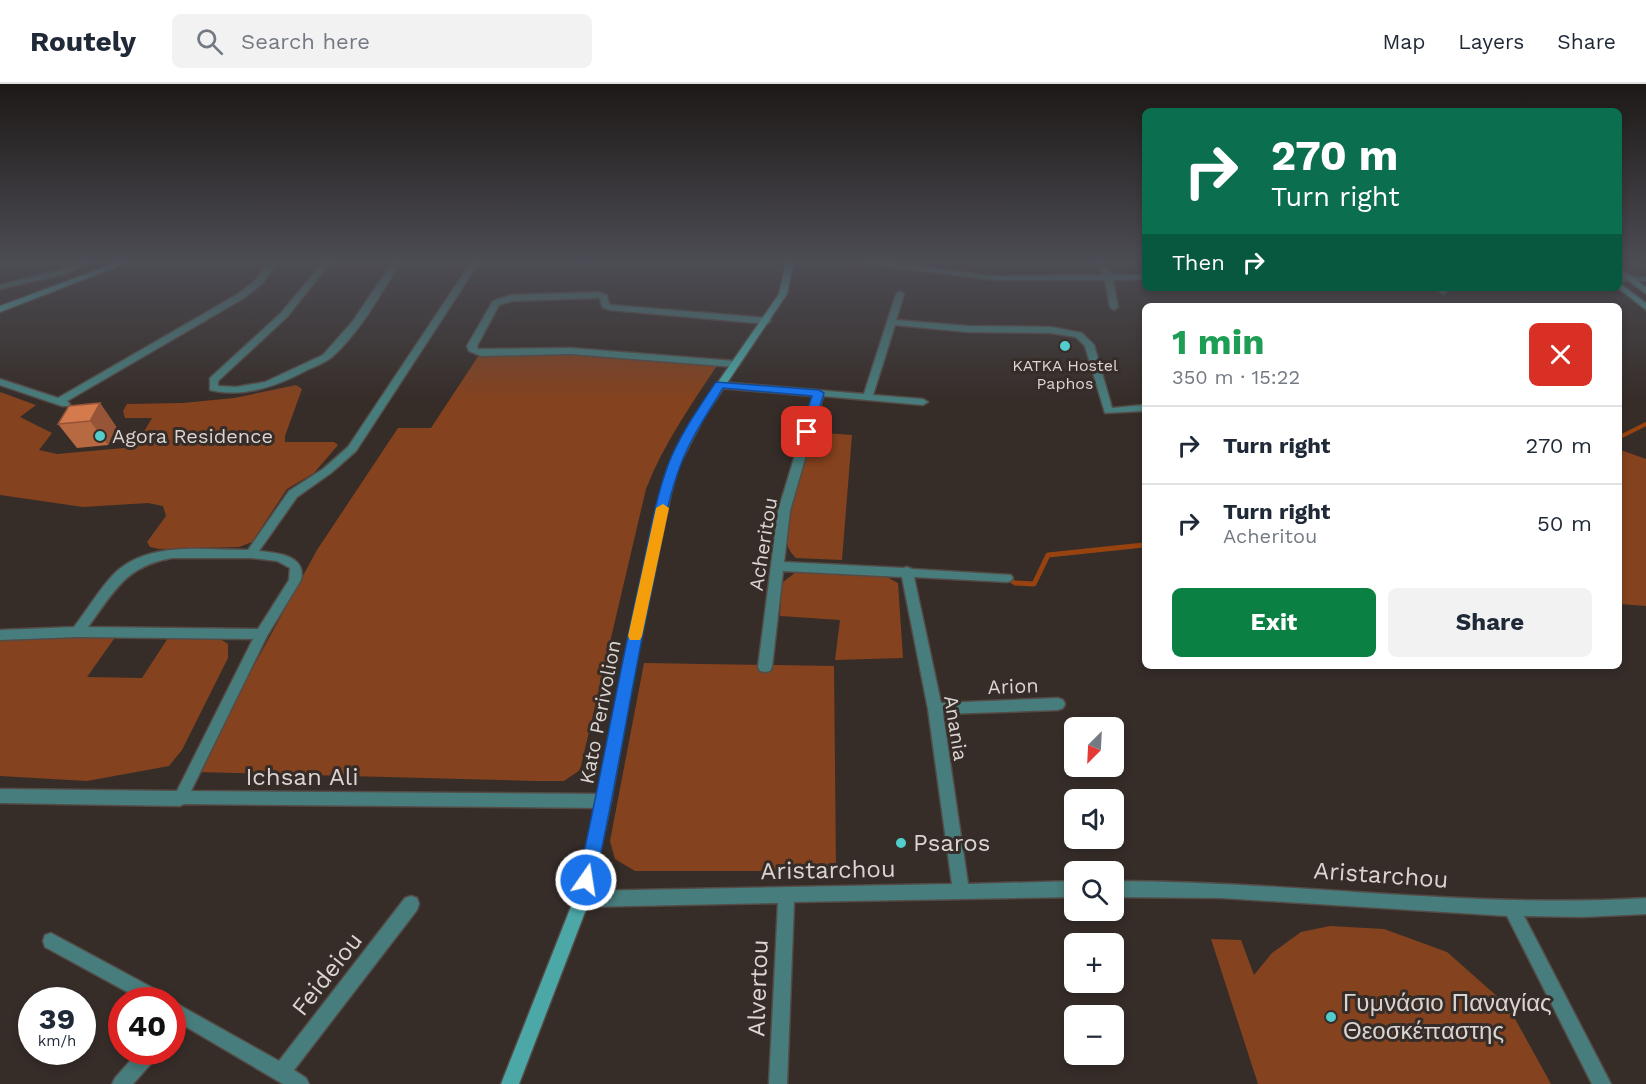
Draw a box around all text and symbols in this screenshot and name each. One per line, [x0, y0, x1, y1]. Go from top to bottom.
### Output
search box [172, 14, 592, 68]
text: Routely [30, 25, 136, 58]
icon: search [193, 25, 226, 58]
text: Search here [241, 29, 370, 54]
text: Map [1382, 29, 1425, 54]
text: Layers [1458, 29, 1524, 54]
text: Share [1557, 29, 1616, 54]
text: 270 m [1271, 131, 1398, 180]
icon: right [1172, 132, 1250, 210]
text: Turn right [1271, 181, 1400, 213]
icon: right [1237, 246, 1270, 279]
text: Then [1172, 250, 1225, 275]
text: 1 min [1172, 321, 1264, 363]
button: close [1529, 323, 1592, 386]
marker: KATKA Hostel Paphos [1058, 339, 1072, 353]
place label: KATKA Hostel Paphos [1012, 356, 1118, 393]
text: 350 m · 15:22 [1172, 365, 1300, 389]
pin [781, 406, 832, 457]
icon: arrive [790, 415, 823, 448]
place label: Agora Residence [112, 424, 273, 448]
marker: Agora Residence [93, 429, 107, 443]
icon: right [1172, 429, 1205, 462]
text: Turn right [1223, 433, 1330, 458]
text: 270 m [1526, 433, 1592, 458]
street label: Acheritou [744, 496, 782, 592]
text: Turn right [1223, 499, 1330, 524]
icon: right [1172, 507, 1205, 540]
text: 50 m [1537, 511, 1592, 536]
text: Acheritou [1223, 524, 1317, 548]
button: Exit [1172, 588, 1376, 657]
button: Share [1388, 588, 1592, 657]
street label: Kato Perivolion [574, 638, 626, 786]
street label: Arion [987, 673, 1039, 699]
street label: Anania [939, 694, 973, 762]
north arrow [1064, 717, 1124, 777]
map controls [1064, 717, 1124, 1065]
street label: Ichsan Ali [245, 763, 359, 791]
button: sound [1064, 789, 1124, 849]
place label: Psaros [913, 829, 990, 857]
marker: Psaros [894, 836, 908, 850]
position arrow [554, 848, 618, 912]
street label: Aristarchou [760, 855, 896, 885]
street label: Aristarchou [1313, 856, 1449, 894]
button: search [1064, 861, 1124, 921]
street label: Feideiou [286, 927, 368, 1021]
button: + [1064, 933, 1124, 993]
street label: Alvertou [742, 939, 774, 1037]
speed limit sign: 40 [108, 987, 186, 1065]
place label: Γυμνάσιο Παναγίας Θεοσκέπαστης [1343, 989, 1552, 1045]
text: 39 [39, 1001, 75, 1036]
button: − [1064, 1005, 1124, 1065]
marker: Γυμνάσιο Παναγίας Θεοσκέπαστης [1324, 1010, 1338, 1024]
text: km/h [38, 1032, 76, 1050]

